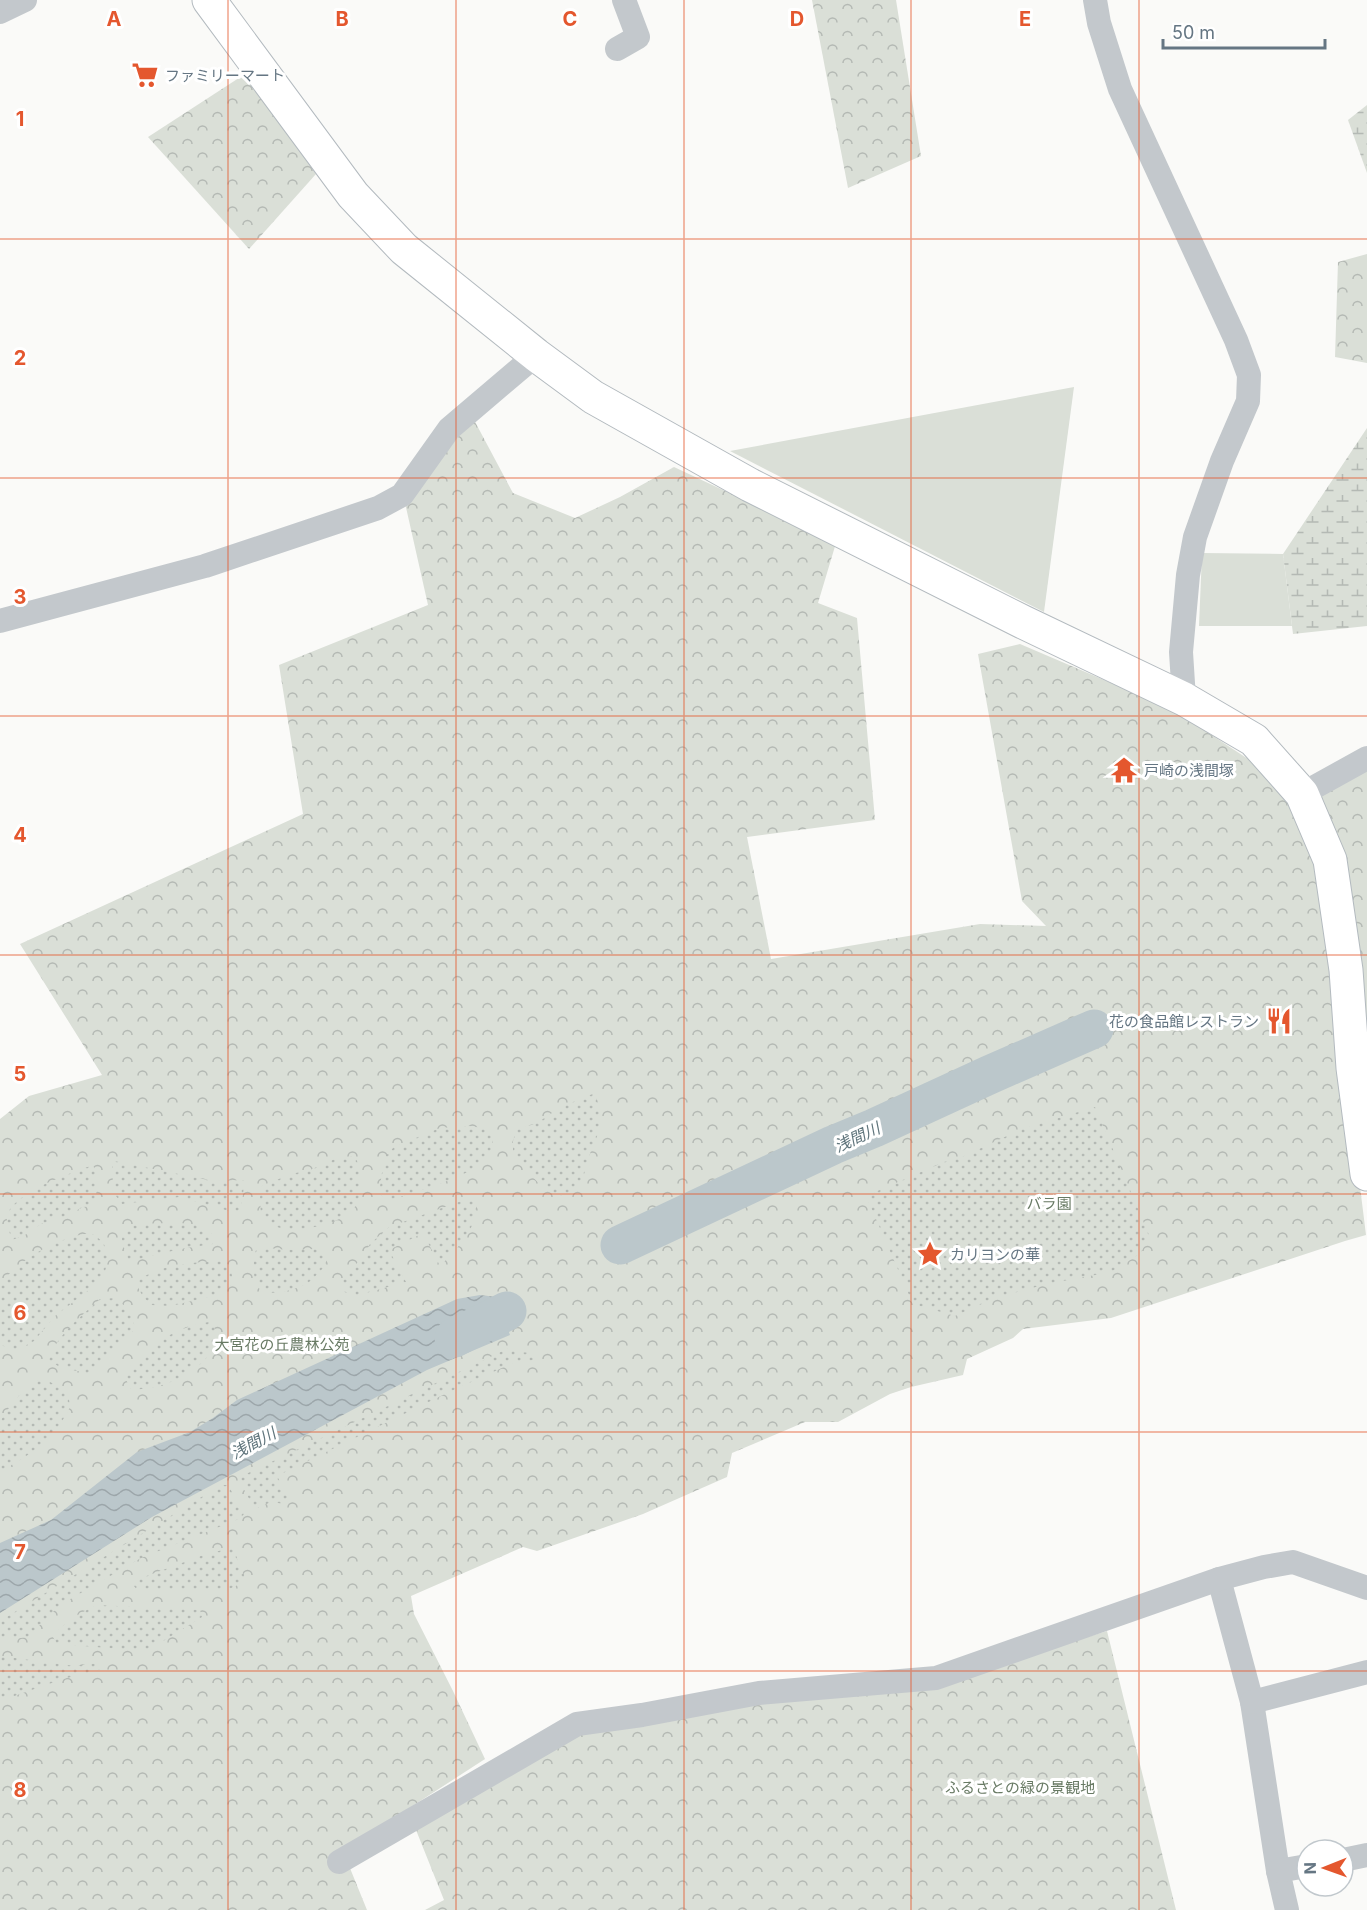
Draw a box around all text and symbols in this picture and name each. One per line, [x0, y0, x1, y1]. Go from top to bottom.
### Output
text: A [107, 7, 122, 31]
text: B [335, 7, 349, 31]
text: C [563, 7, 577, 31]
text: D [790, 7, 804, 31]
text: E [1019, 7, 1031, 31]
scale bar [1163, 12, 1325, 50]
text: 50 m [1172, 22, 1215, 43]
supermarket icon: ファミリーマート [130, 60, 160, 90]
place label: ファミリーマート [165, 66, 285, 85]
text: 1 [16, 107, 24, 131]
text: 2 [14, 346, 26, 370]
text: 3 [14, 585, 26, 609]
temple icon: 戸崎の浅間塚 [1109, 755, 1139, 785]
place label: 戸崎の浅間塚 [1144, 761, 1234, 780]
text: 4 [13, 823, 27, 847]
restaurant icon: 花の食品館レストラン [1264, 1006, 1294, 1036]
place label: 花の食品館レストラン [1109, 1012, 1259, 1031]
text: 5 [14, 1062, 26, 1086]
water label: 浅間川 [831, 1117, 885, 1156]
park label: バラ園 [1026, 1194, 1072, 1213]
place icon: カリヨンの華 [915, 1239, 945, 1269]
place label: カリヨンの華 [950, 1245, 1040, 1264]
text: 6 [14, 1301, 27, 1325]
park label: 大宮花の丘農林公苑 [214, 1335, 350, 1354]
water label: 浅間川 [227, 1422, 281, 1463]
text: 7 [14, 1540, 26, 1564]
text: 8 [13, 1778, 27, 1802]
park label: ふるさとの緑の景観地 [945, 1778, 1095, 1797]
north arrow [1295, 1838, 1355, 1898]
text: N [1300, 1862, 1320, 1875]

